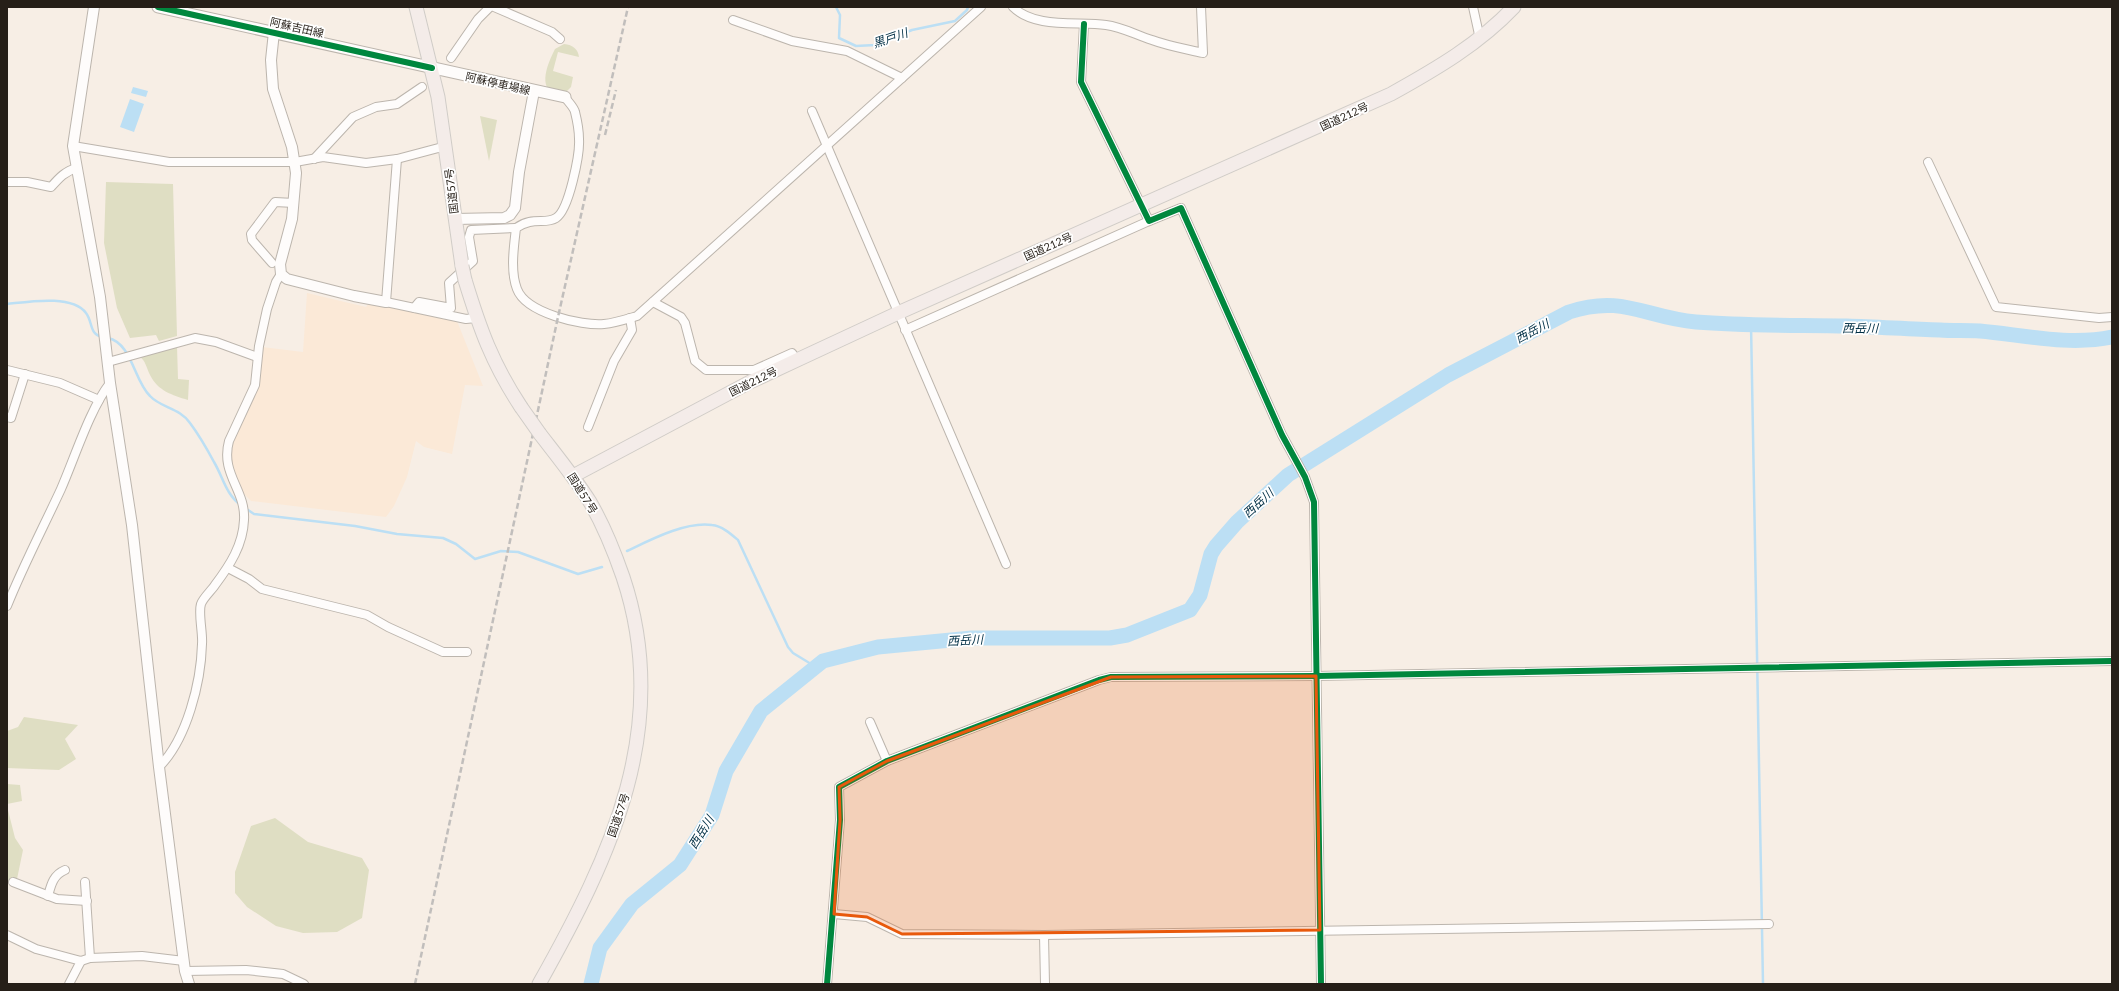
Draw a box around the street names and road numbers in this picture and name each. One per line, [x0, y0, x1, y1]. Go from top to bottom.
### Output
street label: 阿蘇吉田線 [269, 14, 325, 40]
street label: 阿蘇停車場線 [464, 69, 532, 97]
street label: 国道212号 [1318, 99, 1370, 133]
street label: 国道57号 [442, 167, 460, 215]
street label: 国道212号 [1022, 229, 1074, 263]
street label: 国道212号 [727, 364, 779, 398]
street label: 国道57号 [565, 470, 601, 516]
street label: 国道57号 [604, 791, 632, 839]

